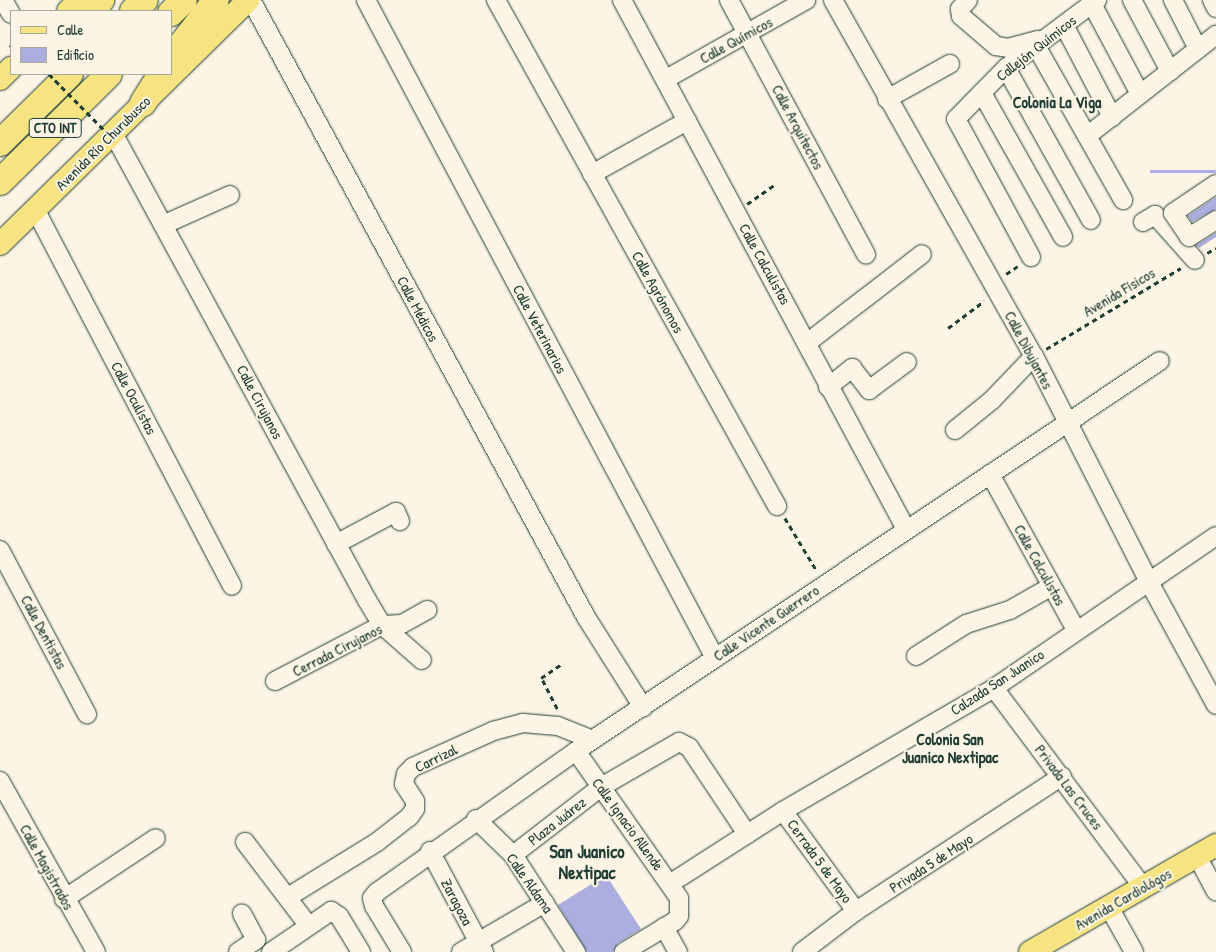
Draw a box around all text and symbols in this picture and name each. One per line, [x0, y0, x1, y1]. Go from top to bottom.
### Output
legend [10, 10, 172, 75]
street label: Callejón Químicos [992, 11, 1080, 85]
street label: Calle Químicos [696, 13, 776, 67]
text: Calle [57, 19, 84, 40]
text: Edificio [57, 44, 94, 65]
street label: Calle Arquitectos [768, 82, 828, 172]
street label: Avenida Río Churubusco [52, 92, 154, 194]
district label: Colonia La Viga [1013, 92, 1101, 112]
road number: CTO INT [28, 116, 82, 140]
street label: Calle Calculistas [735, 220, 795, 308]
street label: Calle Agrónomos [628, 248, 688, 336]
street label: Avenida Físicos [1080, 264, 1158, 320]
street label: Calle Médicos [393, 273, 443, 345]
street label: Calle Veterinarios [509, 281, 571, 377]
street label: Calle Dibujantes [1001, 308, 1057, 392]
street label: Calle Oculistas [107, 358, 161, 438]
street label: Calle Cirujanos [233, 362, 287, 442]
street label: Calle Calculistas [1010, 521, 1070, 609]
street label: Calle Vicente Guerrero [710, 581, 822, 665]
street label: Calle Dentistas [17, 592, 71, 672]
street label: Cerrada Cirujanos [289, 620, 385, 680]
street label: Calzada San Juanico [947, 645, 1047, 719]
district label: Colonia San Juanico Nextipac [902, 729, 998, 767]
street label: Carrizal [412, 740, 460, 776]
street label: Privada Las Cruces [1031, 741, 1107, 833]
street label: Calle Ignacio Allende [588, 774, 668, 874]
street label: Plaza Juárez [524, 793, 590, 849]
street label: Cerrada 5 de Mayo [784, 816, 856, 906]
street label: Calle Magistrados [16, 821, 78, 913]
street label: Privada 5 de Mayo [886, 829, 976, 897]
district label: San Juanico Nextipac [550, 842, 624, 884]
street label: Calle Aldama [503, 850, 557, 916]
street label: Avenida Cardiológos [1072, 864, 1174, 934]
street label: Zaragoza [437, 876, 477, 928]

